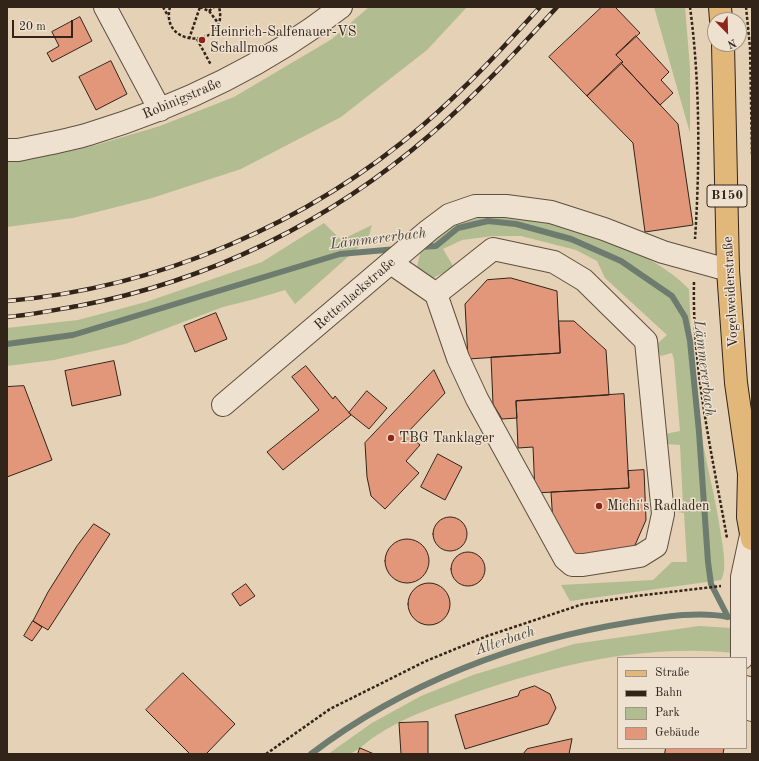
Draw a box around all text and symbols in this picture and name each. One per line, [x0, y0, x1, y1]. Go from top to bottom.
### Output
scale bar [14, 12, 75, 38]
north arrow [707, 12, 747, 52]
text: 20 m [19, 21, 46, 33]
place label: Heinrich-Salfenauer-VS Schallmoos [210, 24, 356, 56]
marker: Heinrich-Salfenauer-VS Schallmoos [197, 35, 207, 45]
text: N [725, 36, 738, 49]
street label: Robinigstraße [140, 75, 224, 123]
road number: B150 [707, 185, 747, 207]
water label: Lämmererbach [329, 224, 427, 254]
street label: Vogelweiderstraße [720, 236, 742, 348]
street label: Rettenlackstraße [311, 254, 399, 334]
water label: Lämmererbach [689, 319, 719, 417]
place label: TBG Tanklager [399, 430, 494, 446]
marker: TBG Tanklager [386, 433, 396, 443]
place label: Michi's Radladen [607, 498, 710, 514]
marker: Michi's Radladen [594, 501, 604, 511]
water label: Alterbach [473, 622, 537, 660]
legend [617, 657, 747, 749]
text: Straße [655, 667, 689, 679]
text: Bahn [655, 687, 682, 699]
text: Park [655, 707, 680, 719]
text: Gebäude [655, 727, 699, 739]

